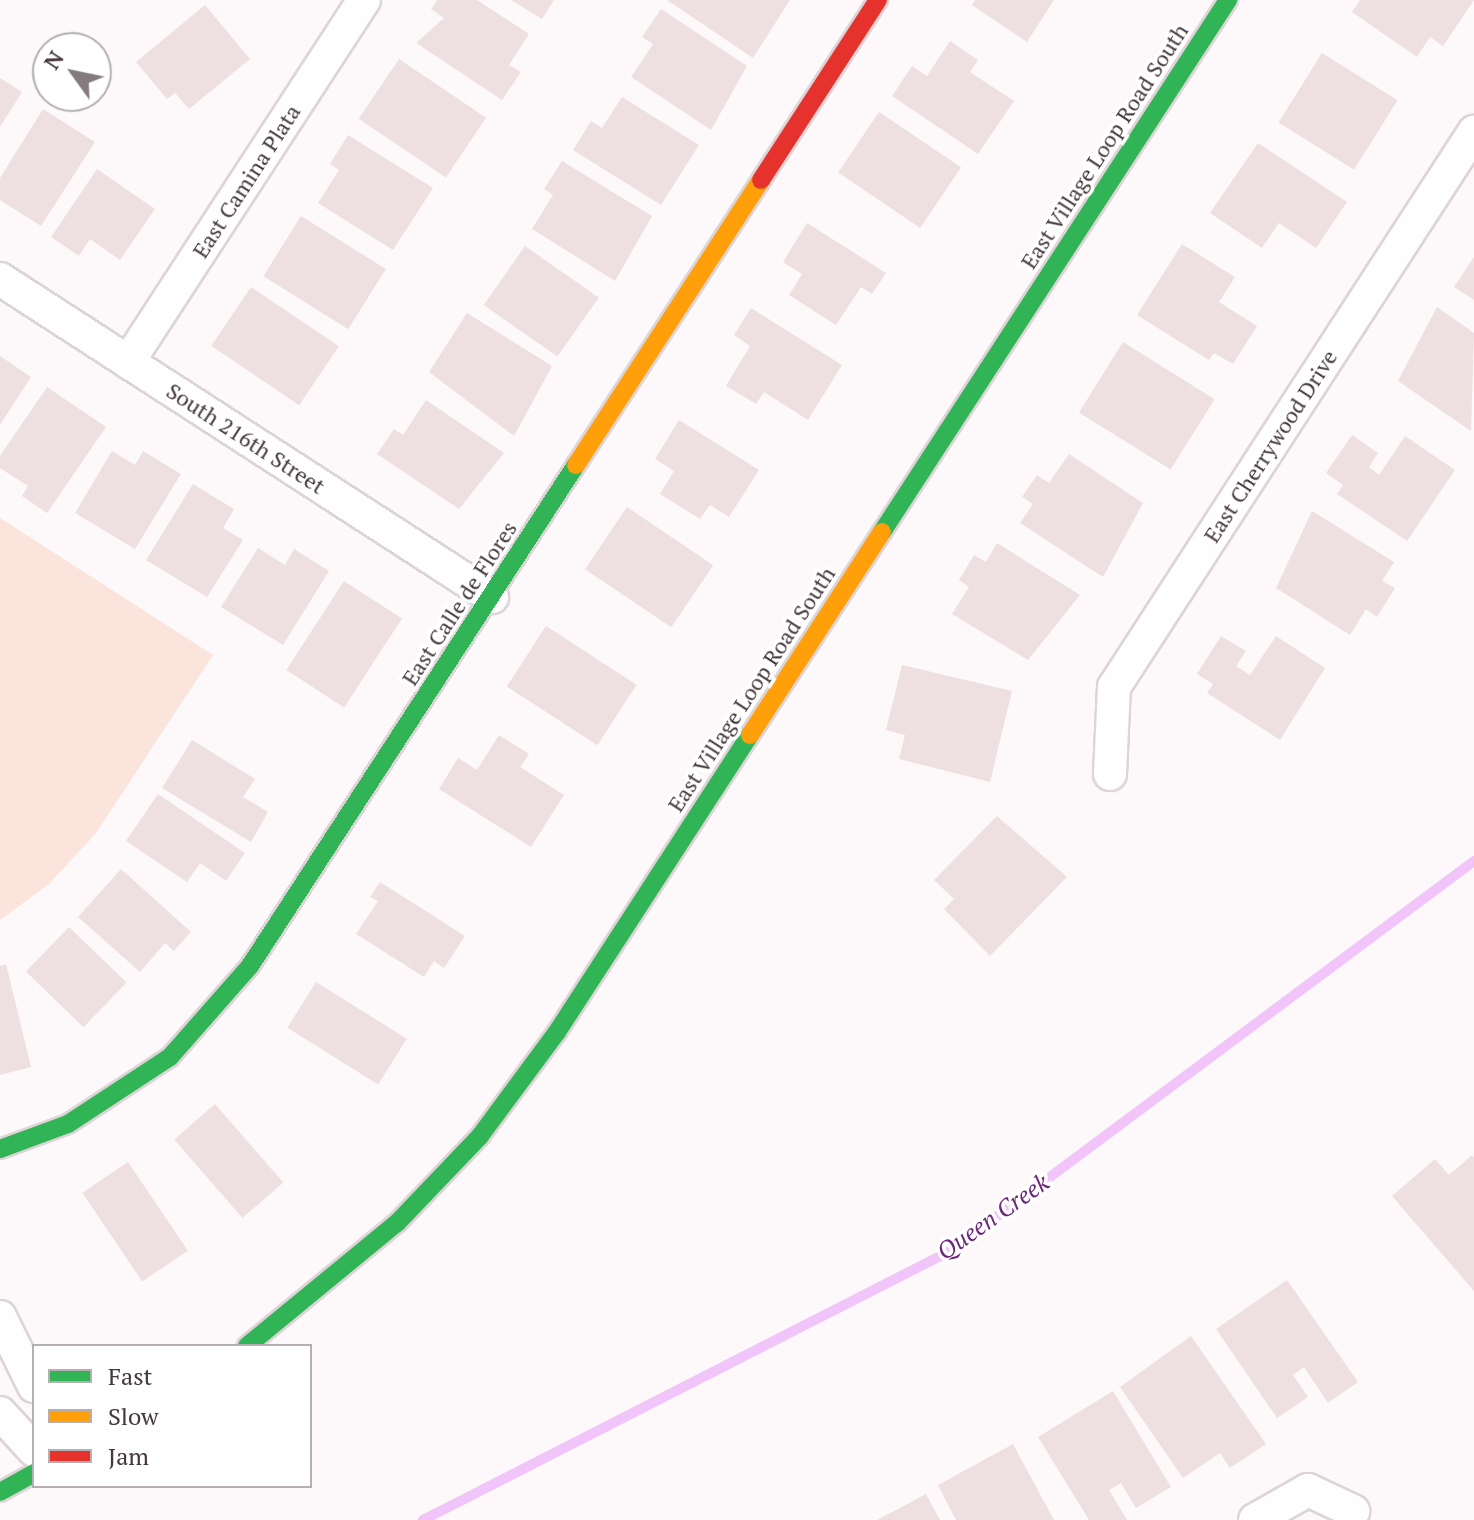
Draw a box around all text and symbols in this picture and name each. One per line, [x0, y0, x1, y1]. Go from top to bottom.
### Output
street label: East Village Loop Road South [1015, 18, 1193, 274]
north arrow [32, 32, 112, 112]
text: N [36, 45, 70, 75]
street label: East Camina Plata [187, 99, 305, 263]
street label: East Cherrywood Drive [1198, 345, 1342, 547]
street label: South 216th Street [162, 377, 330, 499]
street label: East Calle de Flores [396, 516, 522, 690]
street label: East Village Loop Road South [662, 561, 840, 817]
water label: Queen Creek [931, 1168, 1055, 1266]
legend [32, 1344, 312, 1488]
text: Fast [108, 1360, 152, 1392]
text: Slow [108, 1400, 159, 1432]
text: Jam [108, 1440, 149, 1472]

